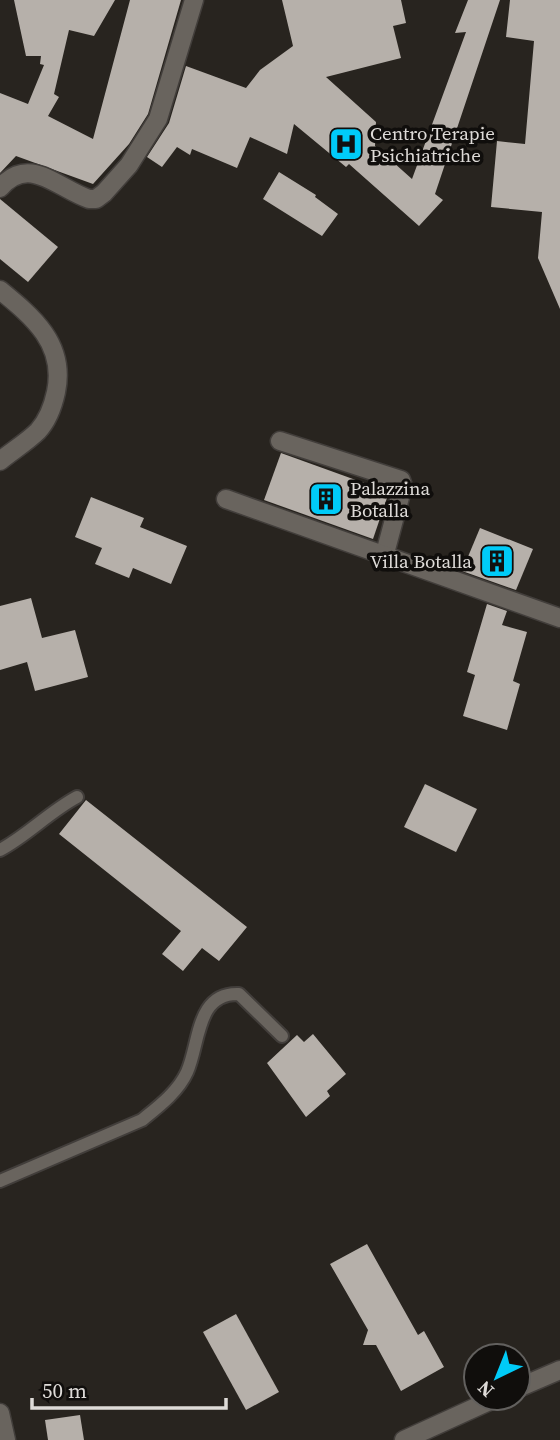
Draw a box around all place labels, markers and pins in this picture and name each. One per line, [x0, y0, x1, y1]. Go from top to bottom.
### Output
place label: Centro Terapie Psichiatriche [370, 120, 495, 168]
hospital icon: Centro Terapie Psichiatriche [327, 125, 365, 163]
place label: Palazzina Botalla [350, 475, 431, 523]
building icon: Palazzina Botalla [307, 480, 345, 518]
building icon: Villa Botalla [478, 542, 516, 580]
place label: Villa Botalla [370, 548, 472, 574]

